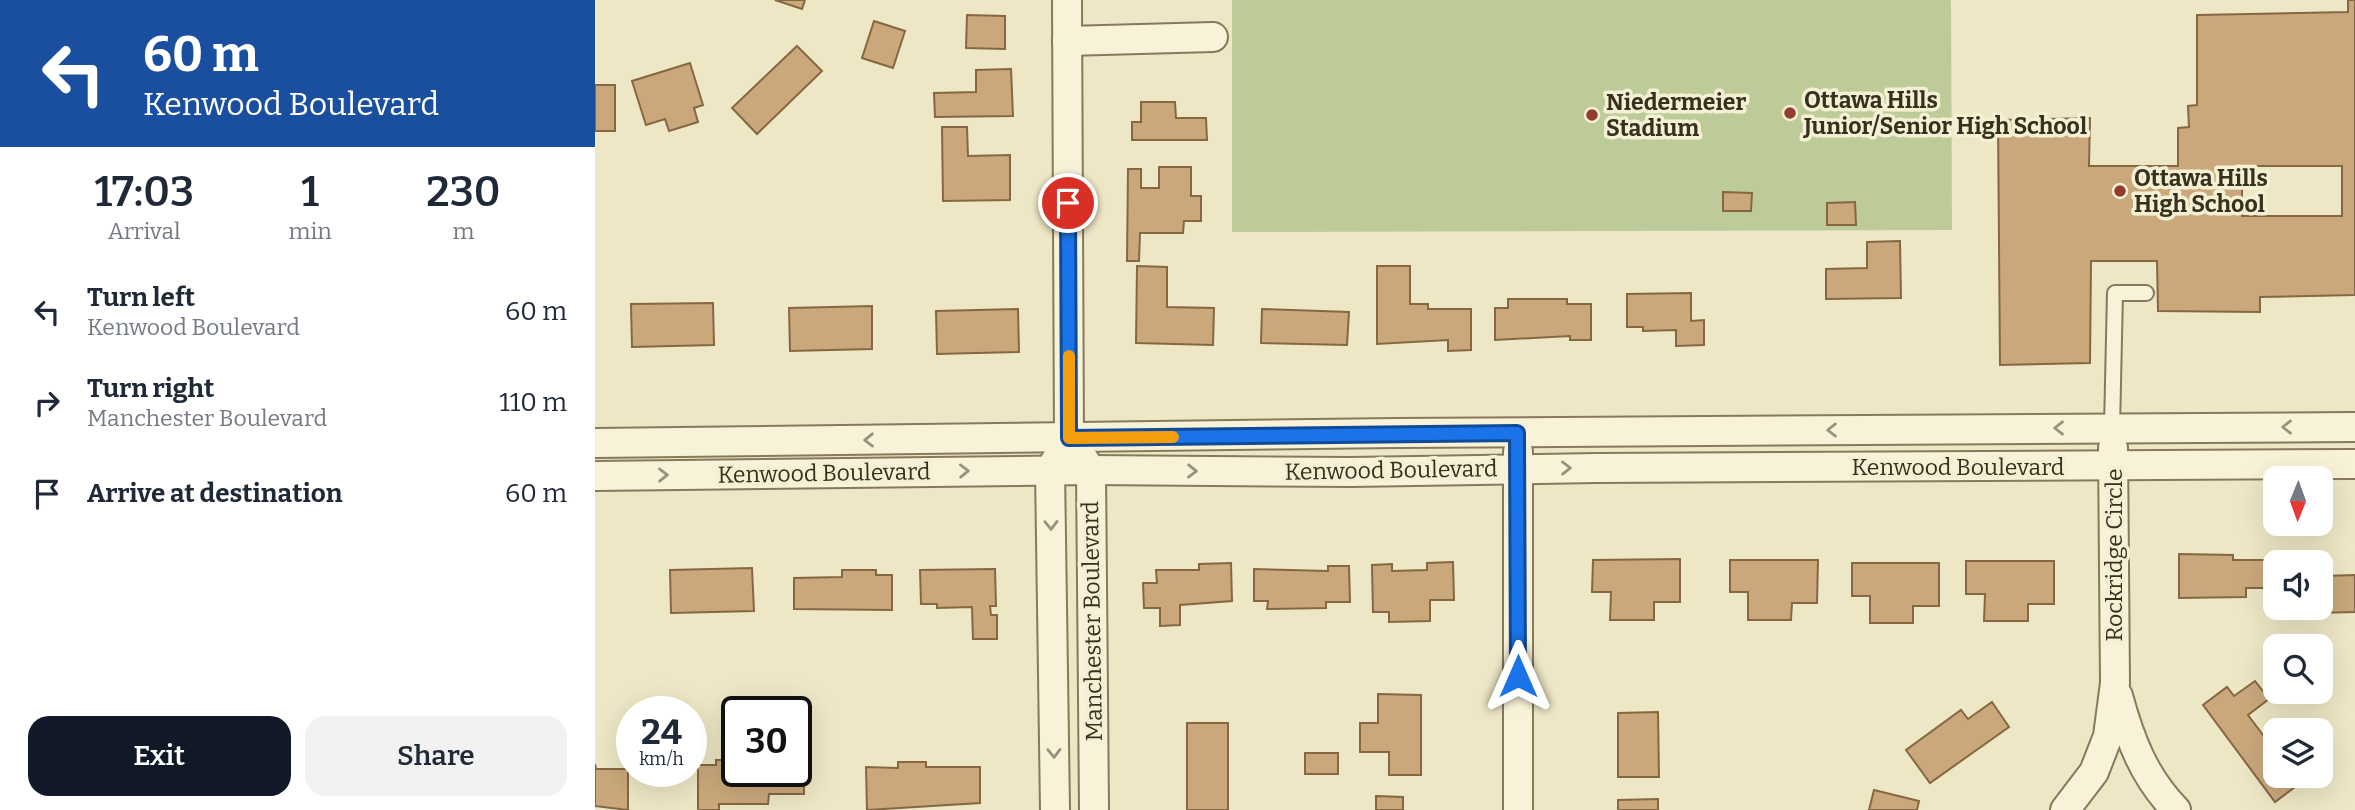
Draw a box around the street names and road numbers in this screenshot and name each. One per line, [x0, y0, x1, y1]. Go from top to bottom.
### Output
street label: Kenwood Boulevard [1852, 453, 2065, 481]
street label: Kenwood Boulevard [1284, 454, 1498, 486]
street label: Kenwood Boulevard [717, 457, 931, 489]
street label: Rockridge Circle [2100, 468, 2128, 642]
street label: Manchester Boulevard [1076, 500, 1108, 741]

